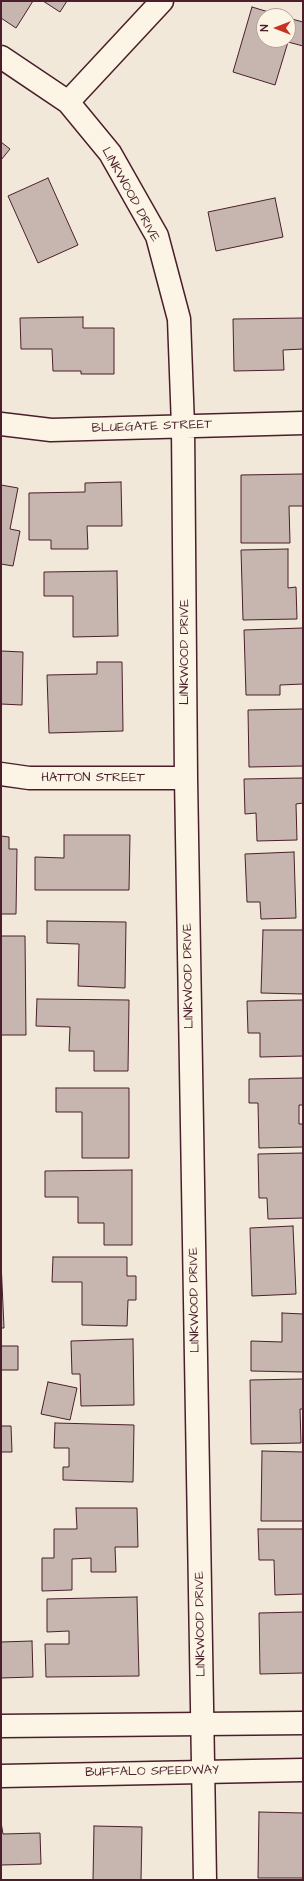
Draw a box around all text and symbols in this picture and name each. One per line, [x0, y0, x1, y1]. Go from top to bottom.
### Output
north arrow [256, 8, 296, 48]
text: N [257, 25, 272, 31]
street label: LINKWOOD DRIVE [98, 145, 162, 245]
street label: BLUEGATE STREET [91, 417, 213, 437]
street label: LINKWOOD DRIVE [177, 599, 193, 705]
street label: HATTON STREET [41, 770, 145, 786]
street label: LINKWOOD DRIVE [180, 923, 198, 1029]
street label: LINKWOOD DRIVE [186, 1247, 204, 1353]
street label: LINKWOOD DRIVE [192, 1571, 210, 1677]
street label: BUFFALO SPEEDWAY [85, 1763, 219, 1781]

